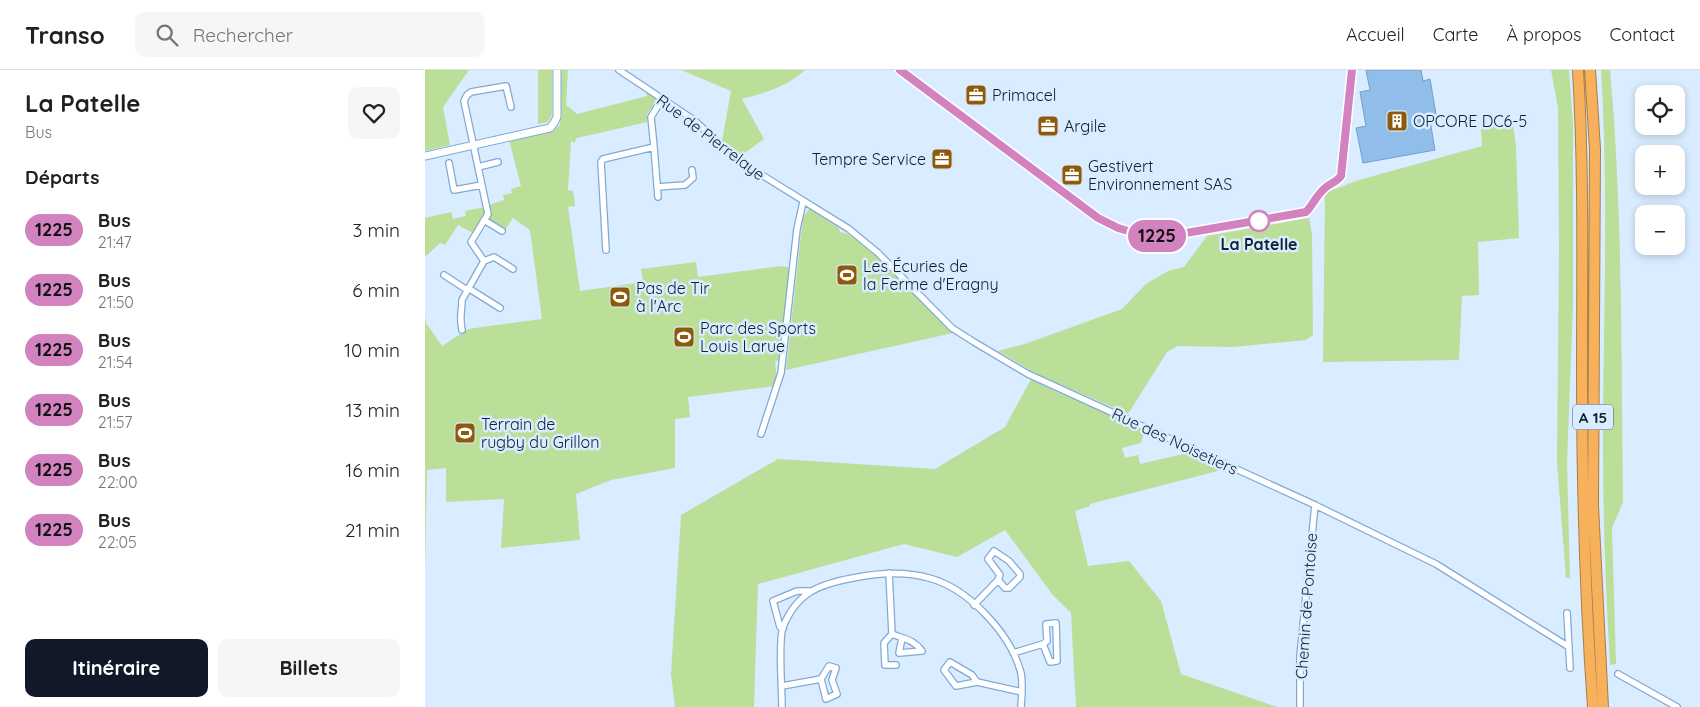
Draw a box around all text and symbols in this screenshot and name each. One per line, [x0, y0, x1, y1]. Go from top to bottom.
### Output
search box [135, 12, 485, 57]
text: Transo [25, 20, 105, 50]
icon: search [153, 21, 181, 49]
text: Rechercher [193, 23, 293, 47]
text: Accueil [1346, 23, 1405, 46]
text: Carte [1433, 23, 1478, 46]
text: À propos [1506, 23, 1582, 46]
text: Contact [1610, 23, 1675, 46]
office icon: Primacel [964, 83, 988, 107]
place label: Primacel [992, 85, 1056, 105]
map controls [1635, 85, 1685, 255]
button: locate [1635, 85, 1685, 135]
button: heart [348, 87, 400, 139]
text: La Patelle [25, 88, 140, 118]
street label: Rue de Pierrelaye [653, 90, 769, 184]
building icon: OPCORE DC6-5 [1385, 109, 1409, 133]
place label: OPCORE DC6-5 [1413, 111, 1527, 131]
office icon: Argile [1036, 114, 1060, 138]
place label: Argile [1064, 116, 1106, 136]
text: Bus [25, 122, 52, 142]
button: + [1635, 145, 1685, 195]
office icon: Tempre Service [930, 147, 954, 171]
place label: Tempre Service [812, 149, 926, 169]
place label: Gestivert Environnement SAS [1088, 156, 1232, 194]
office icon: Gestivert Environnement SAS [1060, 163, 1084, 187]
text: Départs [25, 165, 99, 189]
button: − [1635, 205, 1685, 255]
text: Bus [98, 208, 131, 232]
marker: La Patelle [1248, 210, 1270, 232]
text: 1225 [35, 218, 73, 241]
text: 3 min [352, 218, 400, 242]
line badge: 1225 [1122, 220, 1192, 252]
text: 1225 [1138, 224, 1176, 247]
text: 21:47 [98, 232, 132, 252]
place label: La Patelle [1221, 234, 1297, 254]
place label: Les Écuries de la Ferme d'Eragny [863, 256, 999, 294]
sports icon: Les Écuries de la Ferme d'Eragny [835, 263, 859, 287]
text: Bus [98, 268, 131, 292]
text: 1225 [35, 278, 73, 301]
text: 6 min [352, 278, 400, 302]
place label: Pas de Tir à l'Arc [636, 278, 709, 316]
sports icon: Pas de Tir à l'Arc [608, 285, 632, 309]
text: 21:50 [98, 292, 134, 312]
place label: Parc des Sports Louis Larue [700, 318, 816, 356]
sports icon: Parc des Sports Louis Larue [672, 325, 696, 349]
text: Bus [98, 328, 131, 352]
text: 1225 [35, 338, 73, 361]
text: 10 min [344, 338, 400, 362]
text: 21:54 [98, 352, 133, 372]
text: Bus [98, 388, 131, 412]
text: 1225 [35, 398, 73, 421]
text: 13 min [345, 398, 400, 422]
street label: Rue des Noisetiers [1109, 403, 1241, 479]
road number: A 15 [1573, 404, 1613, 430]
text: 21:57 [98, 412, 133, 432]
place label: Terrain de rugby du Grillon [481, 414, 599, 452]
sports icon: Terrain de rugby du Grillon [453, 421, 477, 445]
text: Bus [98, 448, 131, 472]
text: 1225 [35, 458, 73, 481]
text: 16 min [345, 458, 400, 482]
text: 22:00 [98, 472, 138, 492]
text: Bus [98, 508, 131, 532]
text: 1225 [35, 518, 73, 541]
text: 21 min [345, 518, 400, 542]
text: 22:05 [98, 532, 137, 552]
street label: Chemin de Pontoise [1291, 532, 1321, 680]
button: Itinéraire [25, 639, 208, 697]
button: Billets [218, 639, 400, 697]

